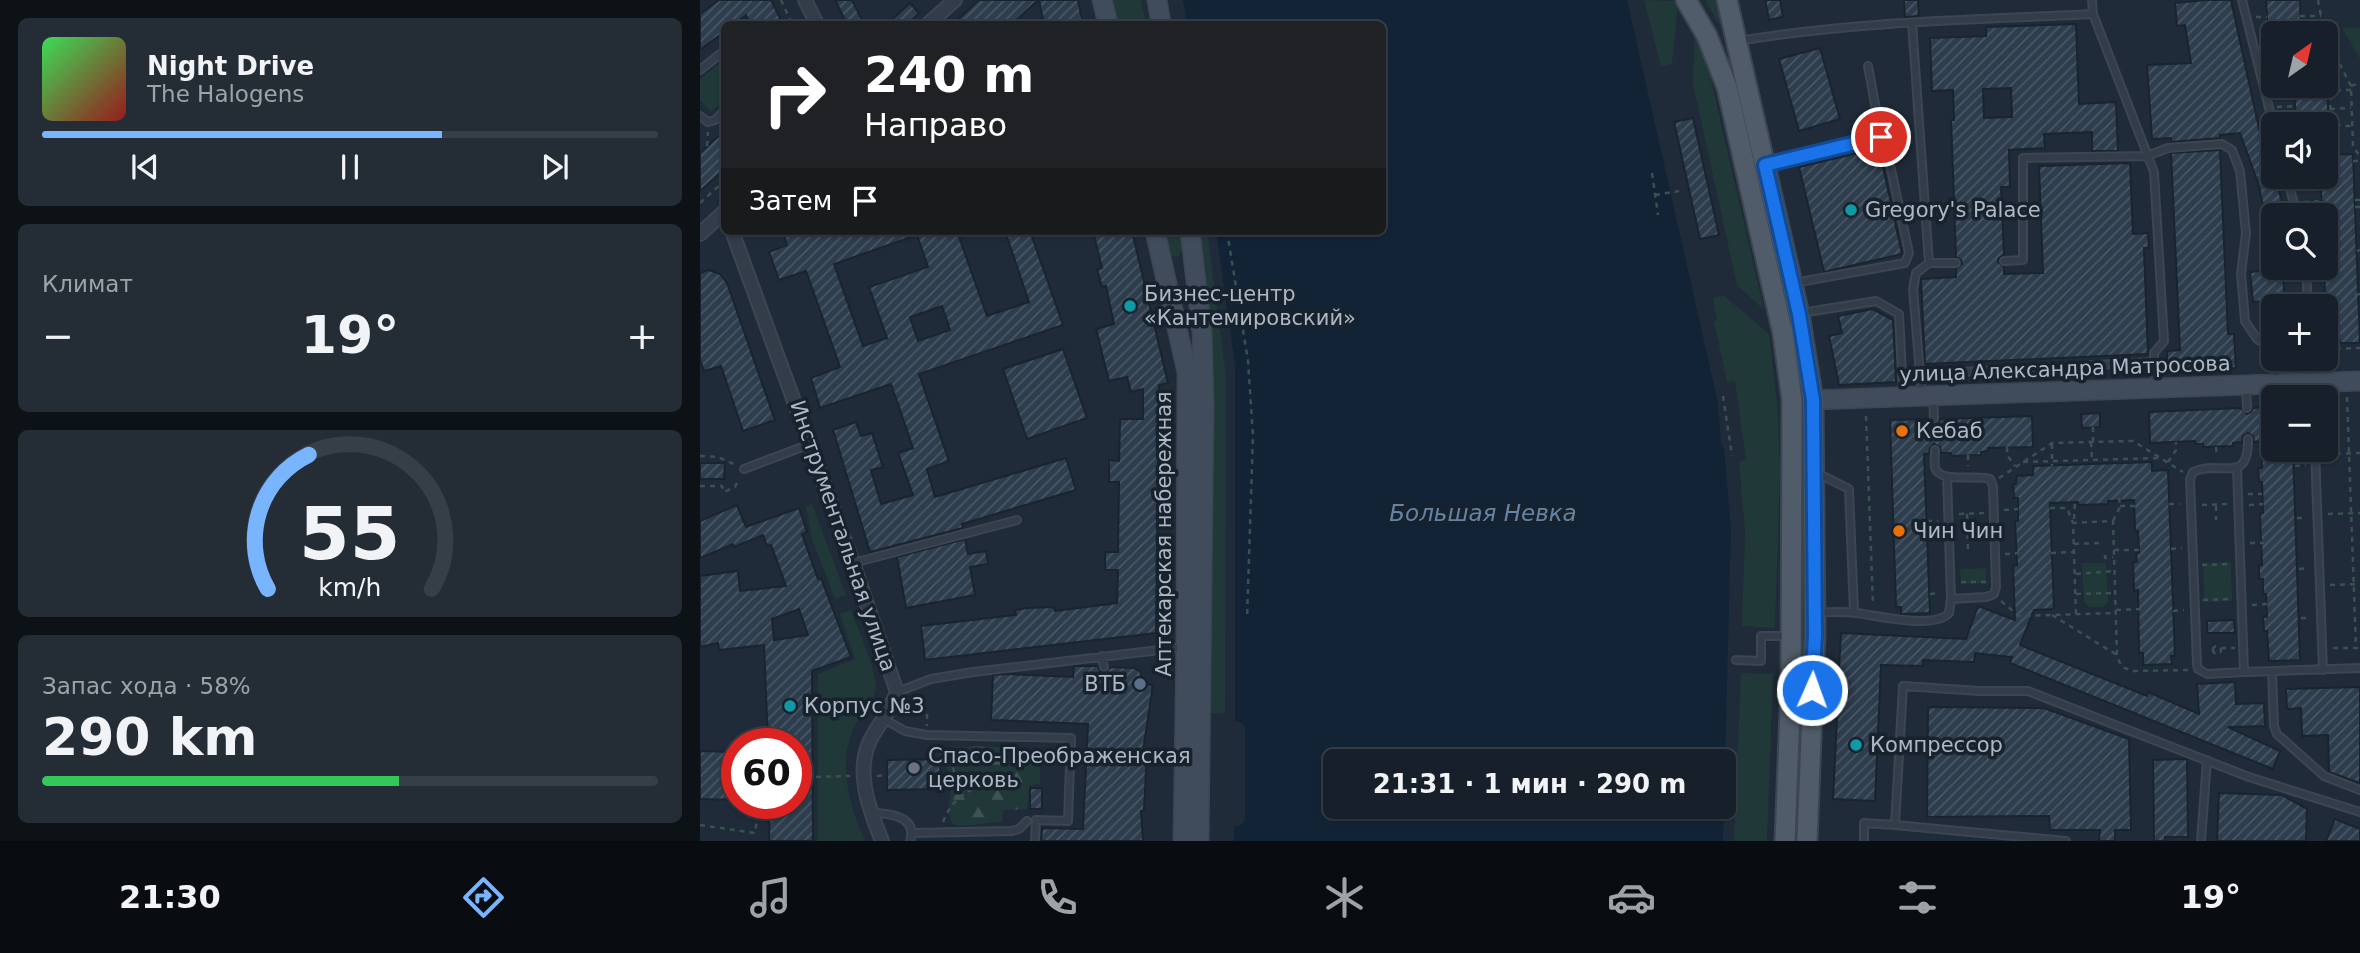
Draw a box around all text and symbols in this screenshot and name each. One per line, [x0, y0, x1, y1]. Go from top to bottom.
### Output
north arrow [2261, 21, 2338, 98]
map controls [2261, 21, 2338, 462]
text: 240 m [864, 47, 1034, 104]
icon: right [749, 49, 840, 140]
text: Night Drive [147, 51, 314, 81]
text: The Halogens [147, 81, 304, 107]
text: Направо [864, 106, 1007, 144]
pin [1851, 107, 1911, 167]
button: sound [2261, 112, 2338, 189]
icon: arrive [1862, 118, 1900, 156]
icon: previous [126, 148, 164, 186]
icon: pause [331, 148, 369, 186]
icon: next [536, 148, 574, 186]
icon: arrive [846, 182, 884, 220]
text: Затем [749, 186, 832, 216]
place label: Gregory's Palace [1865, 198, 2041, 222]
marker: Gregory's Palace [1843, 202, 1859, 218]
button: search [2261, 203, 2338, 280]
text: Климат [42, 271, 133, 297]
place label: Бизнес-центр «Кантемировский» [1144, 282, 1356, 330]
button: + [2261, 294, 2338, 371]
marker: Бизнес-центр «Кантемировский» [1122, 298, 1138, 314]
text: 19° [301, 305, 399, 365]
text: − [42, 314, 74, 358]
text: + [626, 314, 658, 358]
street label: улица Александра Матросова [1899, 351, 2231, 387]
button: − [2261, 385, 2338, 462]
street label: Аптекарская набережная [1152, 391, 1176, 677]
street label: Инструментальная улица [785, 397, 901, 675]
place label: Кебаб [1916, 419, 1983, 443]
marker: Кебаб [1894, 423, 1910, 439]
text: 55 [299, 492, 401, 577]
water label: Большая Невка [1389, 500, 1577, 526]
place label: Чин Чин [1913, 519, 2003, 543]
marker: Чин Чин [1891, 523, 1907, 539]
text: km/h [318, 573, 382, 602]
position arrow [1775, 653, 1849, 727]
place label: ВТБ [1084, 672, 1126, 696]
text: Запас хода · 58% [42, 673, 251, 699]
marker: ВТБ [1132, 676, 1148, 692]
place label: Корпус №3 [804, 694, 925, 718]
marker: Корпус №3 [782, 698, 798, 714]
text: 290 km [42, 707, 257, 767]
speed limit sign: 60 [721, 728, 812, 819]
place label: Компрессор [1870, 733, 2003, 757]
marker: Компрессор [1848, 737, 1864, 753]
place label: Спасо-Преображенская церковь [928, 744, 1191, 792]
marker: Спасо-Преображенская церковь [906, 760, 922, 776]
text: 21:31 · 1 мин · 290 m [1373, 769, 1686, 799]
icon: directions [459, 873, 508, 922]
icon: music [746, 873, 795, 922]
icon: phone [1033, 873, 1082, 922]
icon: climate [1320, 873, 1369, 922]
icon: car [1607, 873, 1656, 922]
icon: filters [1893, 873, 1942, 922]
text: 21:30 [119, 878, 221, 916]
text: 19° [2180, 878, 2241, 916]

